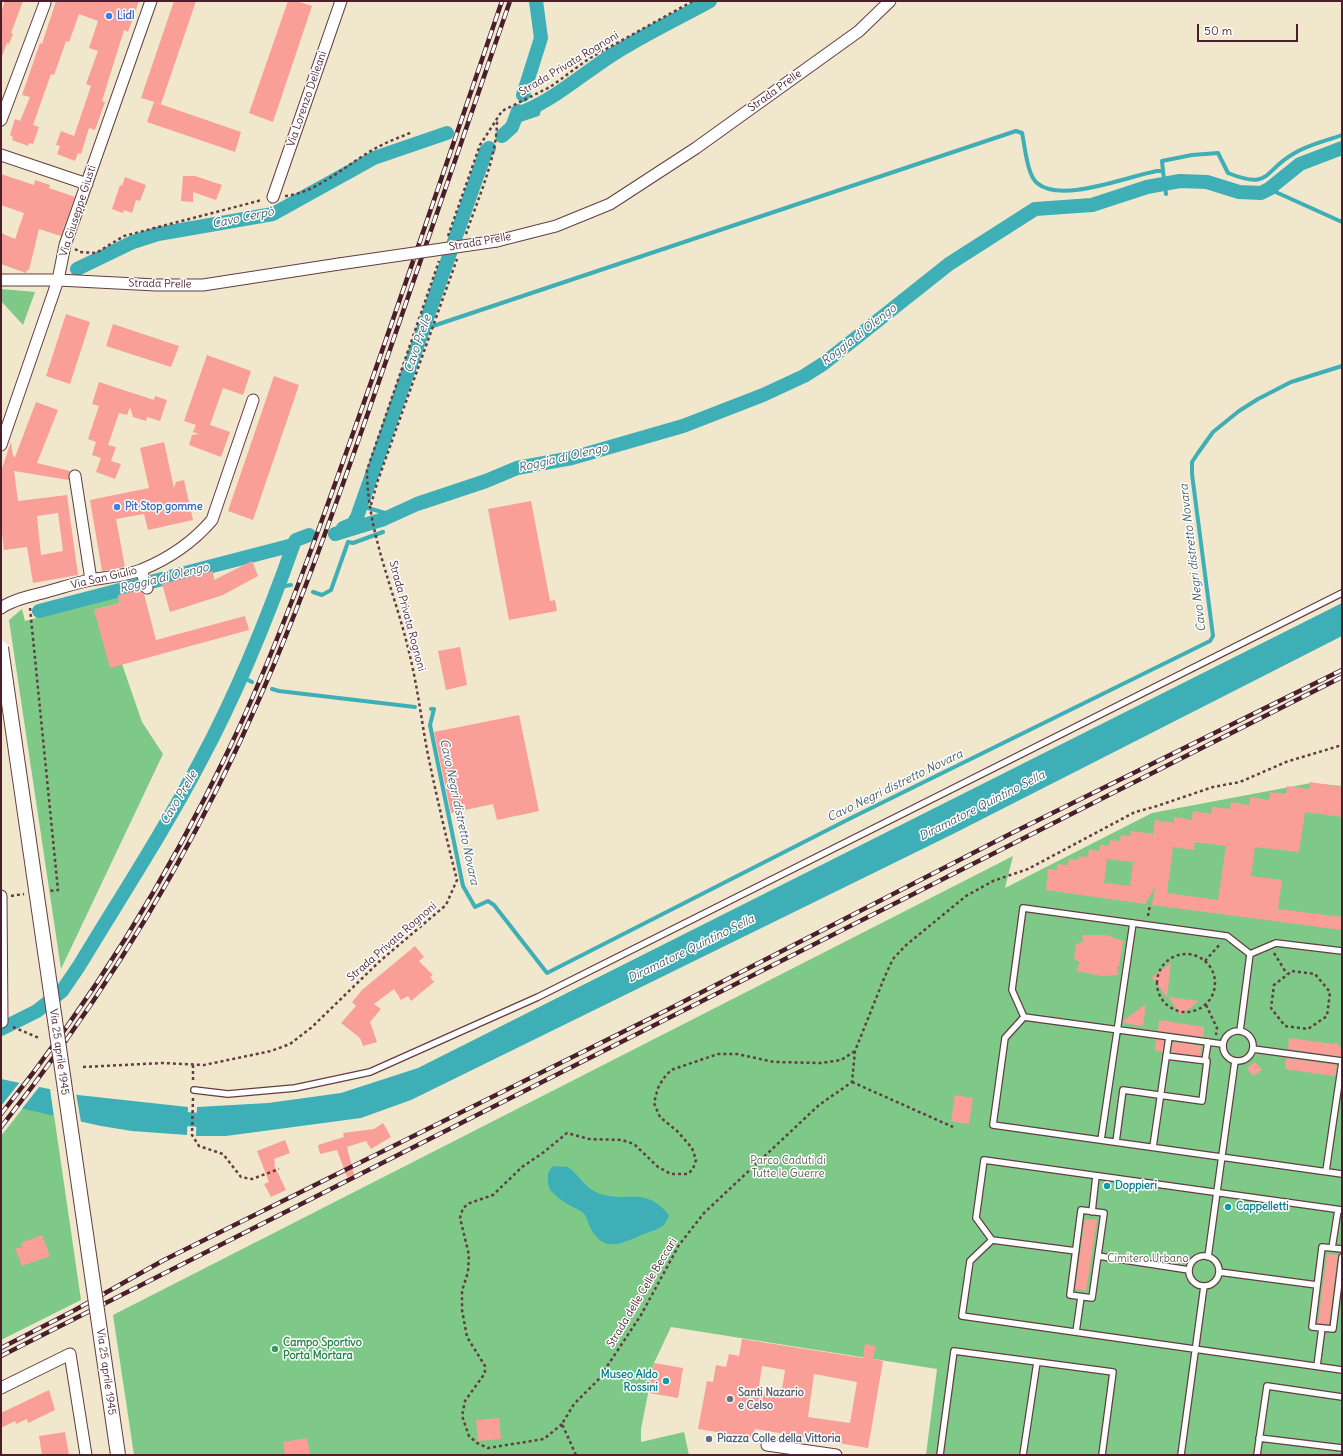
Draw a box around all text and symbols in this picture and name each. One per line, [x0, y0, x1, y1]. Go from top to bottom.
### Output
place label: Lidl [117, 9, 134, 23]
marker: Lidl [104, 11, 114, 21]
scale bar [1199, 16, 1300, 42]
text: 50 m [1204, 23, 1232, 38]
street label: Strada Privata Rognoni [517, 29, 621, 99]
street label: Via Lorenzo Delleani [284, 49, 330, 149]
street label: Strada Prelle [746, 67, 804, 115]
street label: Via Giuseppe Giusti [57, 164, 99, 258]
water label: Cavo Cerpò [211, 204, 275, 232]
street label: Strada Prelle [448, 230, 512, 254]
street label: Strada Prelle [128, 277, 192, 291]
water label: Roggia di Olengo [819, 301, 899, 369]
water label: Cavo Prelle [401, 313, 435, 375]
water label: Roggia di Olengo [517, 441, 609, 475]
water label: Cavo Negri distretto Novara [1177, 483, 1209, 633]
place label: Pit Stop gomme [125, 500, 203, 514]
marker: Pit Stop gomme [112, 502, 122, 512]
street label: Strada Privata Rognoni [386, 559, 428, 673]
water label: Roggia di Olengo [118, 560, 210, 596]
street label: Via San Giulio [70, 564, 138, 592]
water label: Cavo Negri distretto Novara [436, 738, 482, 886]
water label: Cavo Negri distretto Novara [825, 747, 965, 825]
water label: Diramatore Quintino Sella [917, 768, 1047, 844]
water label: Cavo Prelle [157, 769, 201, 827]
street label: Strada Privata Rognoni [345, 900, 439, 984]
water label: Diramatore Quintino Sella [625, 912, 757, 986]
street label: Via 25 aprile 1945 [46, 1008, 72, 1096]
park label: Parco Caduti di Tutte le Guerre [750, 1154, 826, 1180]
place label: Doppieri [1115, 1179, 1157, 1193]
marker: Doppieri [1102, 1181, 1112, 1191]
place label: Cappelletti [1236, 1200, 1289, 1214]
marker: Cappelletti [1223, 1202, 1233, 1212]
street label: Strada delle Celle Beccari [604, 1236, 680, 1350]
park label: Cimitero Urbano [1107, 1252, 1189, 1266]
street label: Via 25 aprile 1945 [93, 1328, 119, 1416]
place label: Campo Sportivo Porta Mortara [283, 1336, 362, 1362]
marker: Campo Sportivo Porta Mortara [270, 1344, 280, 1354]
place label: Museo Aldo Rossini [601, 1368, 658, 1394]
marker: Museo Aldo Rossini [661, 1376, 671, 1386]
place label: Santi Nazario e Celso [738, 1386, 804, 1412]
marker: Santi Nazario e Celso [725, 1394, 735, 1404]
place label: Piazza Colle della Vittoria [717, 1432, 841, 1446]
marker: Piazza Colle della Vittoria [704, 1434, 714, 1444]

